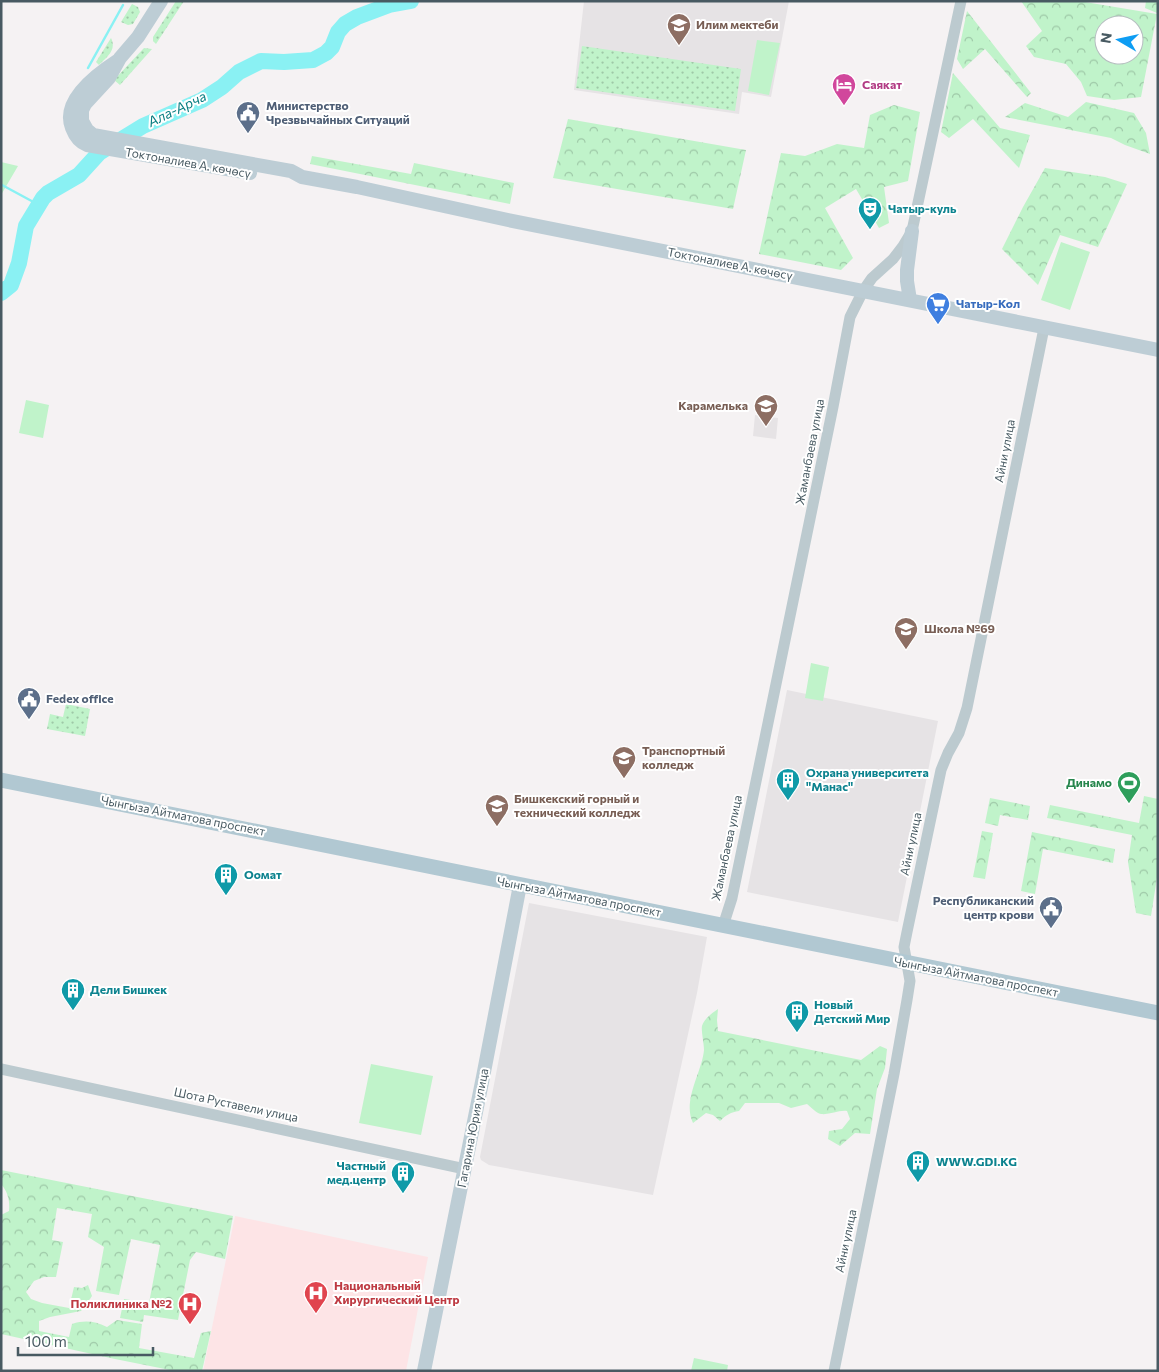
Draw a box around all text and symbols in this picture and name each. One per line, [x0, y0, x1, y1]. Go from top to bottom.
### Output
school or university icon: Илим мектеби [666, 12, 692, 46]
north arrow [1094, 15, 1144, 65]
place label: Илим мектеби [696, 17, 779, 31]
text: N [1096, 31, 1115, 44]
hotel icon: Саякат [831, 72, 857, 106]
place label: Саякат [862, 77, 902, 91]
water label: Ала-Арча [144, 87, 209, 130]
place label: Министерство Чрезвычайных Ситуаций [266, 98, 410, 126]
public building icon: Министерство Чрезвычайных Ситуаций [235, 100, 261, 134]
street label: Токтоналиев А. көчөсү [124, 144, 252, 180]
theatre icon: Чатыр-куль [857, 196, 883, 230]
place label: Чатыр-куль [888, 201, 957, 215]
street label: Токтоналиев А. көчөсү [666, 244, 794, 282]
supermarket icon: Чатыр-Кол [925, 291, 951, 325]
place label: Чатыр-Кол [956, 296, 1020, 310]
school or university icon: Карамелька [753, 393, 779, 427]
place label: Карамелька [678, 398, 748, 412]
street label: Жаманбаева улица [792, 398, 826, 506]
street label: Айни улица [991, 418, 1017, 484]
school or university icon: Школа №69 [893, 616, 919, 650]
place label: Школа №69 [924, 621, 995, 635]
public building icon: Fedex office [16, 686, 42, 720]
place label: Fedex office [46, 691, 114, 705]
place label: Транспортный колледж [642, 743, 725, 771]
school or university icon: Транспортный колледж [611, 745, 637, 779]
place label: Охрана университета "Манас" [806, 765, 929, 793]
building icon: Охрана университета "Манас" [775, 767, 801, 801]
sports icon: Динамо [1116, 770, 1142, 804]
place label: Динамо [1066, 775, 1112, 789]
place label: Бишкекский горный и технический колледж [514, 791, 641, 819]
street label: Чынгыза Айтматова проспект [100, 792, 267, 838]
school or university icon: Бишкекский горный и технический колледж [484, 793, 510, 827]
street label: Жаманбаева улица [708, 794, 744, 902]
street label: Айни улица [897, 811, 924, 877]
building icon: Оомат [213, 862, 239, 896]
place label: Оомат [244, 867, 282, 881]
street label: Чынгыза Айтматова проспект [496, 873, 663, 919]
place label: Республиканский центр крови [933, 893, 1034, 921]
public building icon: Республиканский центр крови [1038, 895, 1064, 929]
street label: Чынгыза Айтматова проспект [893, 953, 1060, 999]
building icon: Дели Бишкек [60, 977, 86, 1011]
place label: Дели Бишкек [90, 982, 167, 996]
place label: Новый Детский Мир [814, 997, 890, 1025]
building icon: Новый Детский Мир [784, 999, 810, 1033]
street label: Гагарина Юрия улица [454, 1067, 490, 1189]
street label: Шота Руставели улица [173, 1084, 300, 1124]
building icon: WWW.GDI.KG [905, 1149, 931, 1183]
place label: WWW.GDI.KG [936, 1154, 1017, 1168]
place label: Частный мед.центр [327, 1158, 386, 1186]
building icon: Частный мед.центр [390, 1160, 416, 1194]
street label: Айни улица [832, 1208, 859, 1274]
place label: Национальный Хирургический Центр [334, 1278, 460, 1306]
hospital icon: Национальный Хирургический Центр [303, 1280, 329, 1314]
hospital icon: Поликлиника №2 [177, 1291, 203, 1325]
place label: Поликлиника №2 [70, 1296, 172, 1310]
scale bar [18, 1324, 152, 1356]
text: 100 m [25, 1332, 67, 1350]

